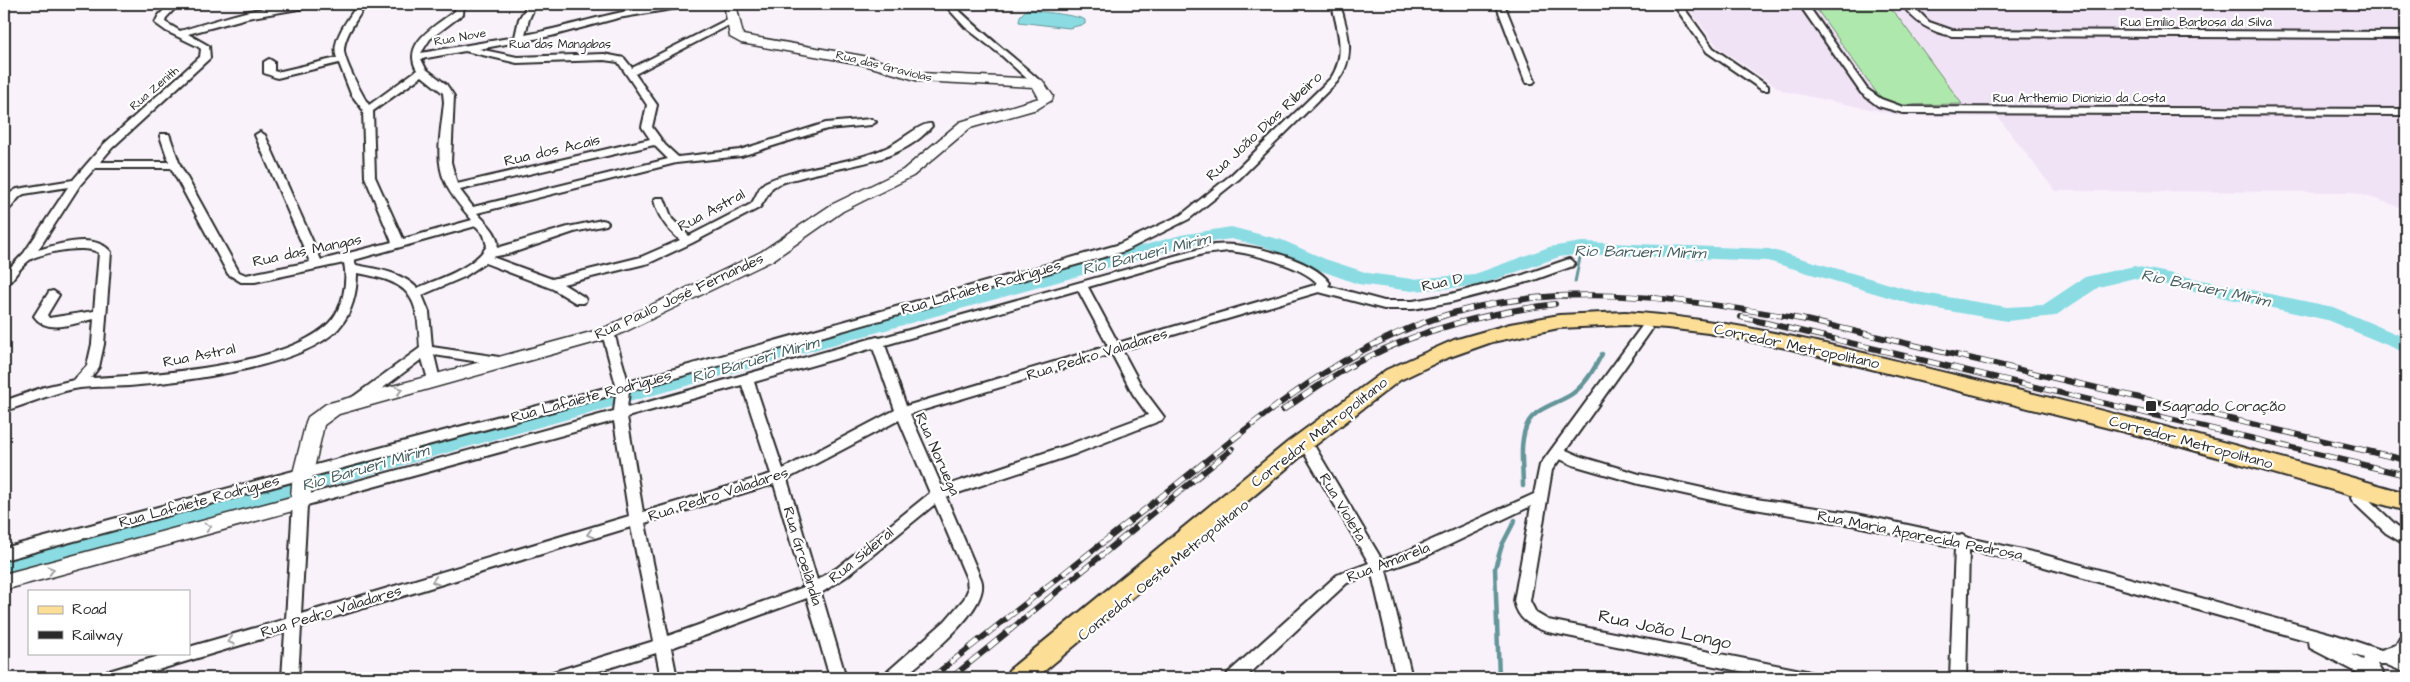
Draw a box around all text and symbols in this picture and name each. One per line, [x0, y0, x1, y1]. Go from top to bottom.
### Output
street label: Rua Emílio Barbosa da Silva [2120, 14, 2272, 31]
street label: Rua Nove [433, 24, 488, 50]
street label: Rua das Mangabas [509, 36, 611, 54]
street label: Rua das Graviolas [834, 46, 934, 87]
street label: Rua Zenith [126, 62, 183, 114]
street label: Rua João Dias Ribeiro [1202, 66, 1328, 186]
street label: Rua Arthemio Dionizio da Costa [1993, 90, 2165, 107]
street label: Rua dos Acais [502, 129, 603, 172]
street label: Rua Astral [674, 184, 749, 237]
water label: Rio Barueri Mirim [1080, 227, 1214, 281]
street label: Rua das Mangas [251, 229, 364, 273]
water label: Rio Barueri Mirim [1574, 240, 1707, 264]
street label: Rua Paulo José Fernandes [591, 248, 768, 345]
street label: Rua Lafaiete Rodrigues [899, 254, 1064, 321]
water label: Rio Barueri Mirim [2139, 264, 2274, 313]
street label: Rua D [1420, 268, 1465, 297]
street label: Corredor Metropolitano [1712, 319, 1882, 374]
street label: Rua Pedro Valadares [1024, 323, 1171, 386]
water label: Rio Barueri Mirim [689, 331, 823, 389]
street label: Rua Astral [161, 338, 237, 373]
street label: Rua Lafaiete Rodrigues [509, 365, 674, 429]
street label: Corredor Metropolitano [1246, 372, 1393, 493]
one-way arrow [395, 385, 403, 395]
place label: Sagrado Coração [2162, 396, 2286, 418]
marker: Sagrado Coração [2144, 399, 2158, 413]
street label: Rua Noruega [909, 409, 965, 500]
street label: Corredor Metropolitano [2107, 411, 2275, 475]
water label: Rio Barueri Mirim [299, 439, 433, 497]
street label: Rua Pedro Valadares [645, 462, 791, 527]
street label: Rua Violeta [1314, 469, 1371, 546]
street label: Rua Lafaiete Rodrigues [117, 470, 282, 534]
street label: Corredor Oeste Metropolitano [1073, 494, 1254, 646]
street label: Rua Groelândia [778, 504, 828, 608]
street label: Rua Maria Aparecida Pedrosa [1816, 505, 2025, 566]
one-way arrow [203, 522, 212, 533]
street label: Rua Sideral [824, 523, 898, 588]
one-way arrow [587, 528, 595, 538]
street label: Rua Amarela [1344, 537, 1433, 588]
one-way arrow [46, 565, 54, 575]
one-way arrow [431, 575, 439, 585]
street label: Rua Pedro Valadares [258, 580, 405, 643]
legend [28, 590, 190, 654]
text: Road [72, 599, 107, 620]
street label: Rua João Longo [1596, 603, 1734, 657]
text: Railway [72, 625, 123, 647]
one-way arrow [227, 636, 235, 646]

